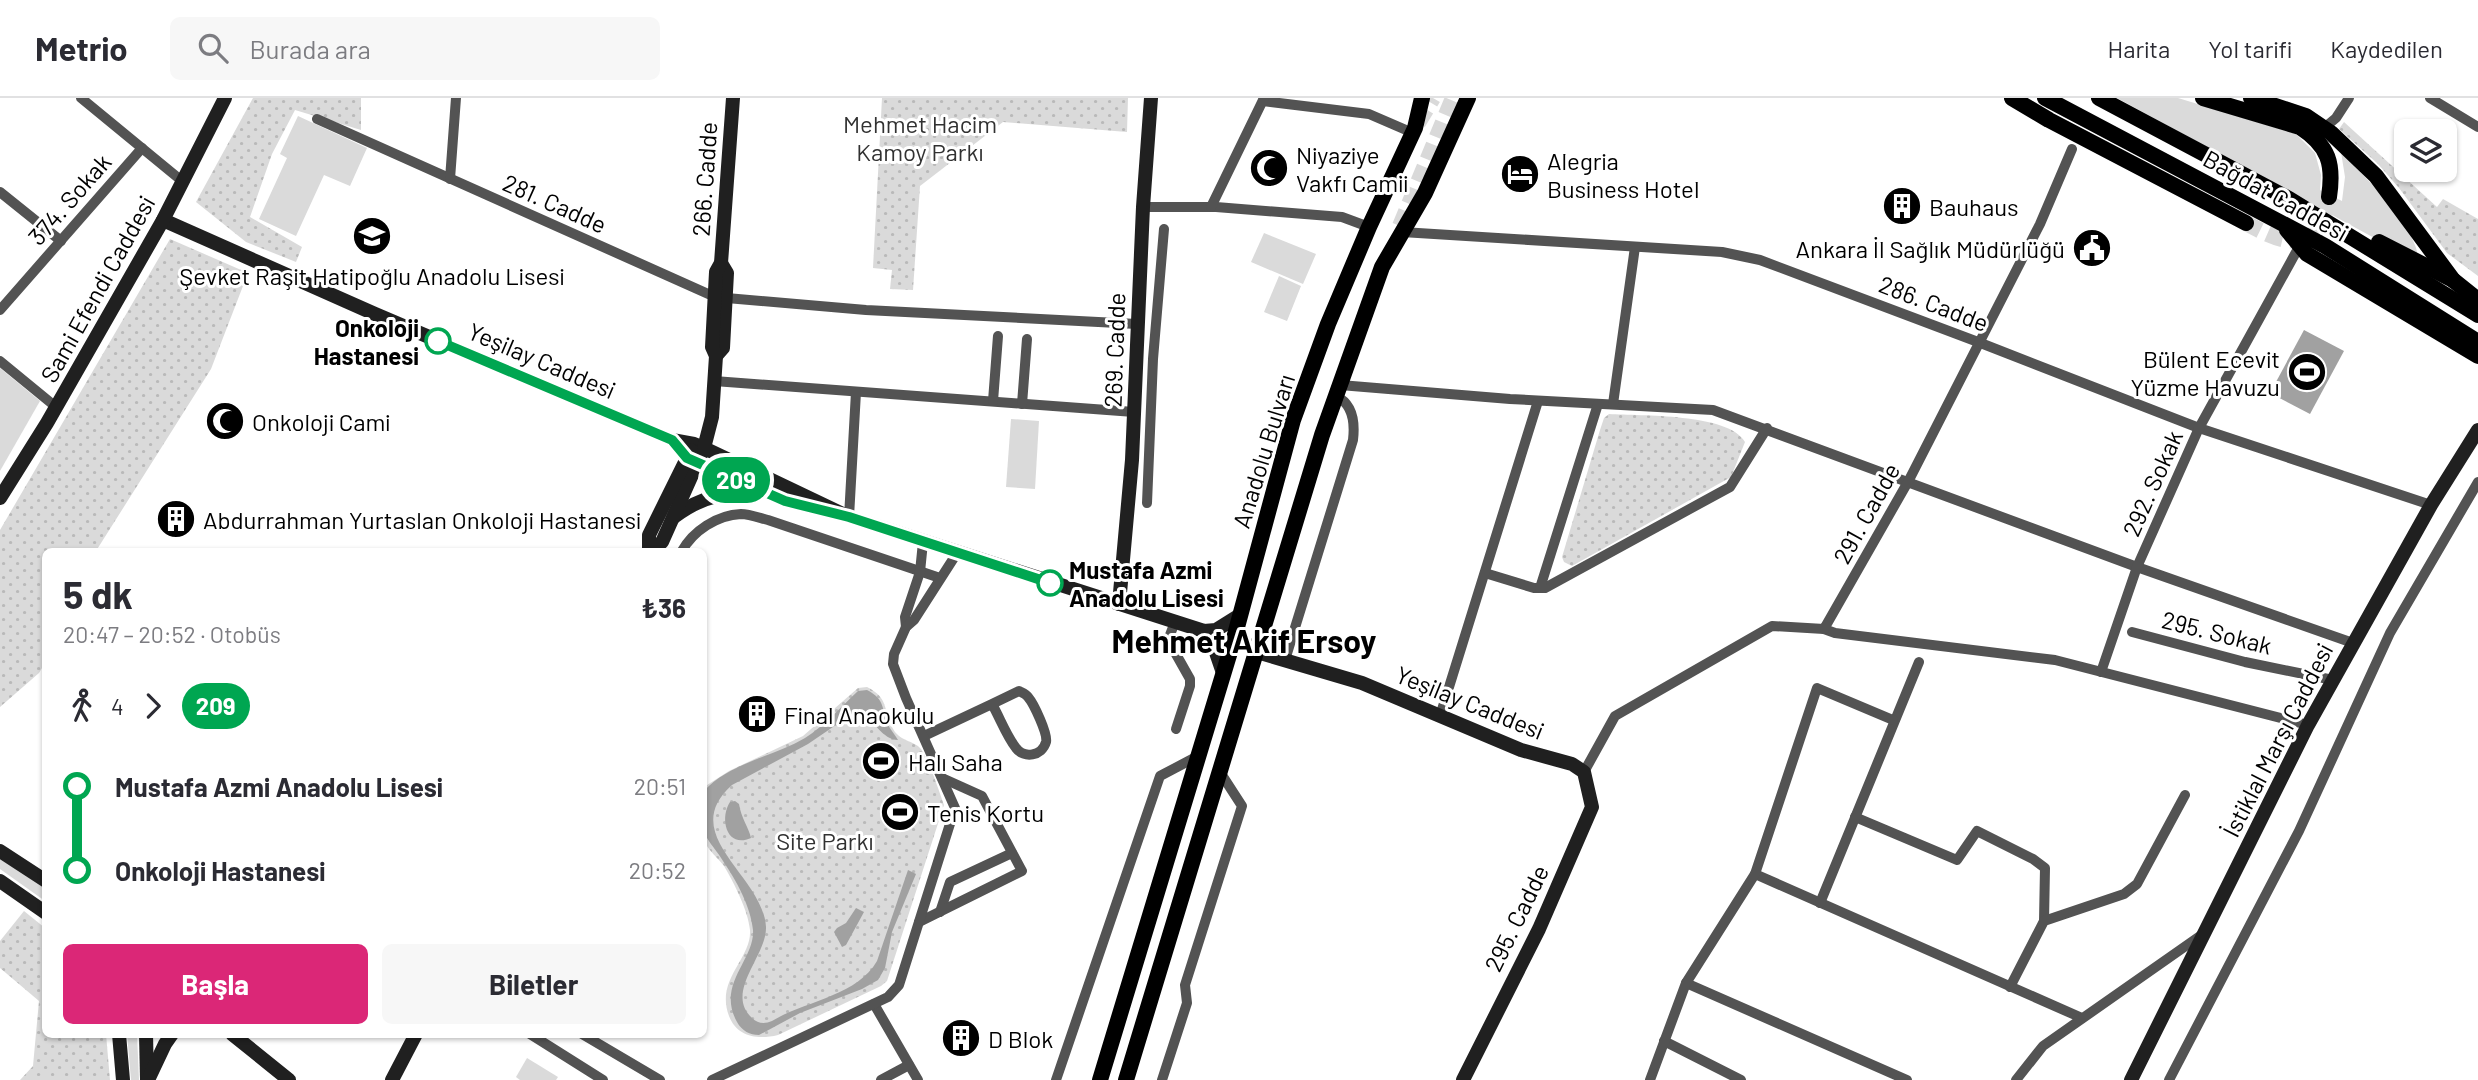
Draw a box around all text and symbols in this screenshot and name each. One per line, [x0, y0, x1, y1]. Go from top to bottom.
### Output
search box [170, 17, 660, 80]
text: Metrio [35, 28, 128, 68]
icon: search [194, 29, 232, 67]
text: Burada ara [250, 33, 371, 64]
text: Harita [2107, 34, 2170, 63]
text: Yol tarifi [2208, 34, 2292, 63]
text: Kaydedilen [2330, 34, 2443, 63]
park label: Mehmet Hacim Kamoy Parkı [843, 109, 997, 166]
map controls [2394, 119, 2457, 182]
button: layers [2394, 119, 2457, 182]
street label: 266. Cadde [686, 121, 722, 237]
place label: Niyaziye Vakfı Camii [1296, 140, 1408, 197]
street label: Bağdat Caddesi [2199, 143, 2353, 247]
place label: Alegria Business Hotel [1547, 146, 1699, 203]
street label: 374. Sokak [21, 147, 117, 251]
mosque icon: Niyaziye Vakfı Camii [1248, 147, 1290, 189]
hotel icon: Alegria Business Hotel [1499, 153, 1541, 195]
street label: 281. Cadde [499, 167, 611, 239]
building icon: Bauhaus [1881, 185, 1923, 227]
street label: Sami Efendi Caddesi [34, 191, 160, 387]
place label: Bauhaus [1929, 192, 2019, 221]
school or university icon: Şevket Raşit Hatipoğlu Anadolu Lisesi [351, 215, 393, 257]
public building icon: Ankara İl Sağlık Müdürlüğü [2071, 227, 2113, 269]
place label: Ankara İl Sağlık Müdürlüğü [1796, 234, 2065, 263]
place label: Şevket Raşit Hatipoğlu Anadolu Lisesi [179, 261, 565, 290]
street label: 286. Cadde [1875, 269, 1993, 337]
street label: 269. Cadde [1098, 292, 1130, 408]
place label: Onkoloji Hastanesi [314, 313, 419, 370]
street label: Yeşilay Caddesi [464, 316, 620, 404]
marker: Onkoloji Hastanesi [425, 328, 451, 354]
place label: Bülent Ecevit Yüzme Havuzu [2131, 344, 2280, 401]
sports icon: Bülent Ecevit Yüzme Havuzu [2286, 351, 2328, 393]
street label: Anadolu Bulvarı [1226, 371, 1300, 531]
mosque icon: Onkoloji Cami [204, 400, 246, 442]
place label: Onkoloji Cami [252, 407, 390, 436]
street label: 292. Sokak [2116, 426, 2188, 540]
line badge: 209 [696, 457, 776, 503]
street label: 291. Cadde [1827, 458, 1905, 568]
text: 209 [716, 465, 756, 494]
building icon: Abdurrahman Yurtaslan Onkoloji Hastanesi [155, 498, 197, 540]
place label: Abdurrahman Yurtaslan Onkoloji Hastanesi [203, 505, 641, 534]
place label: Mustafa Azmi Anadolu Lisesi [1069, 555, 1224, 612]
marker: Mustafa Azmi Anadolu Lisesi [1037, 570, 1063, 596]
text: 5 dk [63, 571, 133, 617]
text: ₺36 [641, 592, 686, 623]
street label: 295. Sokak [2159, 604, 2275, 660]
text: 20:47 – 20:52 · Otobüs [63, 620, 281, 648]
district label: Mehmet Akif Ersoy [1112, 621, 1376, 659]
street label: İstiklal Marşı Caddesi [2216, 638, 2338, 842]
street label: Yeşilay Caddesi [1392, 659, 1548, 745]
icon: walk [63, 687, 101, 725]
icon: forward [134, 687, 172, 725]
text: 209 [196, 691, 236, 720]
text: 4 [111, 692, 124, 720]
building icon: Final Anaokulu [736, 693, 778, 735]
place label: Final Anaokulu [784, 700, 934, 729]
sports icon: Halı Saha [860, 740, 902, 782]
place label: Halı Saha [908, 747, 1003, 776]
text: Mustafa Azmi Anadolu Lisesi [115, 771, 443, 802]
text: 20:51 [634, 772, 686, 800]
sports icon: Tenis Kortu [879, 791, 921, 833]
place label: Tenis Kortu [927, 798, 1044, 827]
park label: Site Parkı [776, 826, 874, 855]
text: Onkoloji Hastanesi [115, 855, 325, 886]
text: 20:52 [629, 856, 686, 884]
street label: 295. Cadde [1478, 860, 1554, 976]
button: Başla [63, 944, 368, 1024]
button: Biletler [382, 944, 686, 1024]
building icon: D Blok [940, 1017, 982, 1059]
place label: D Blok [988, 1024, 1053, 1053]

